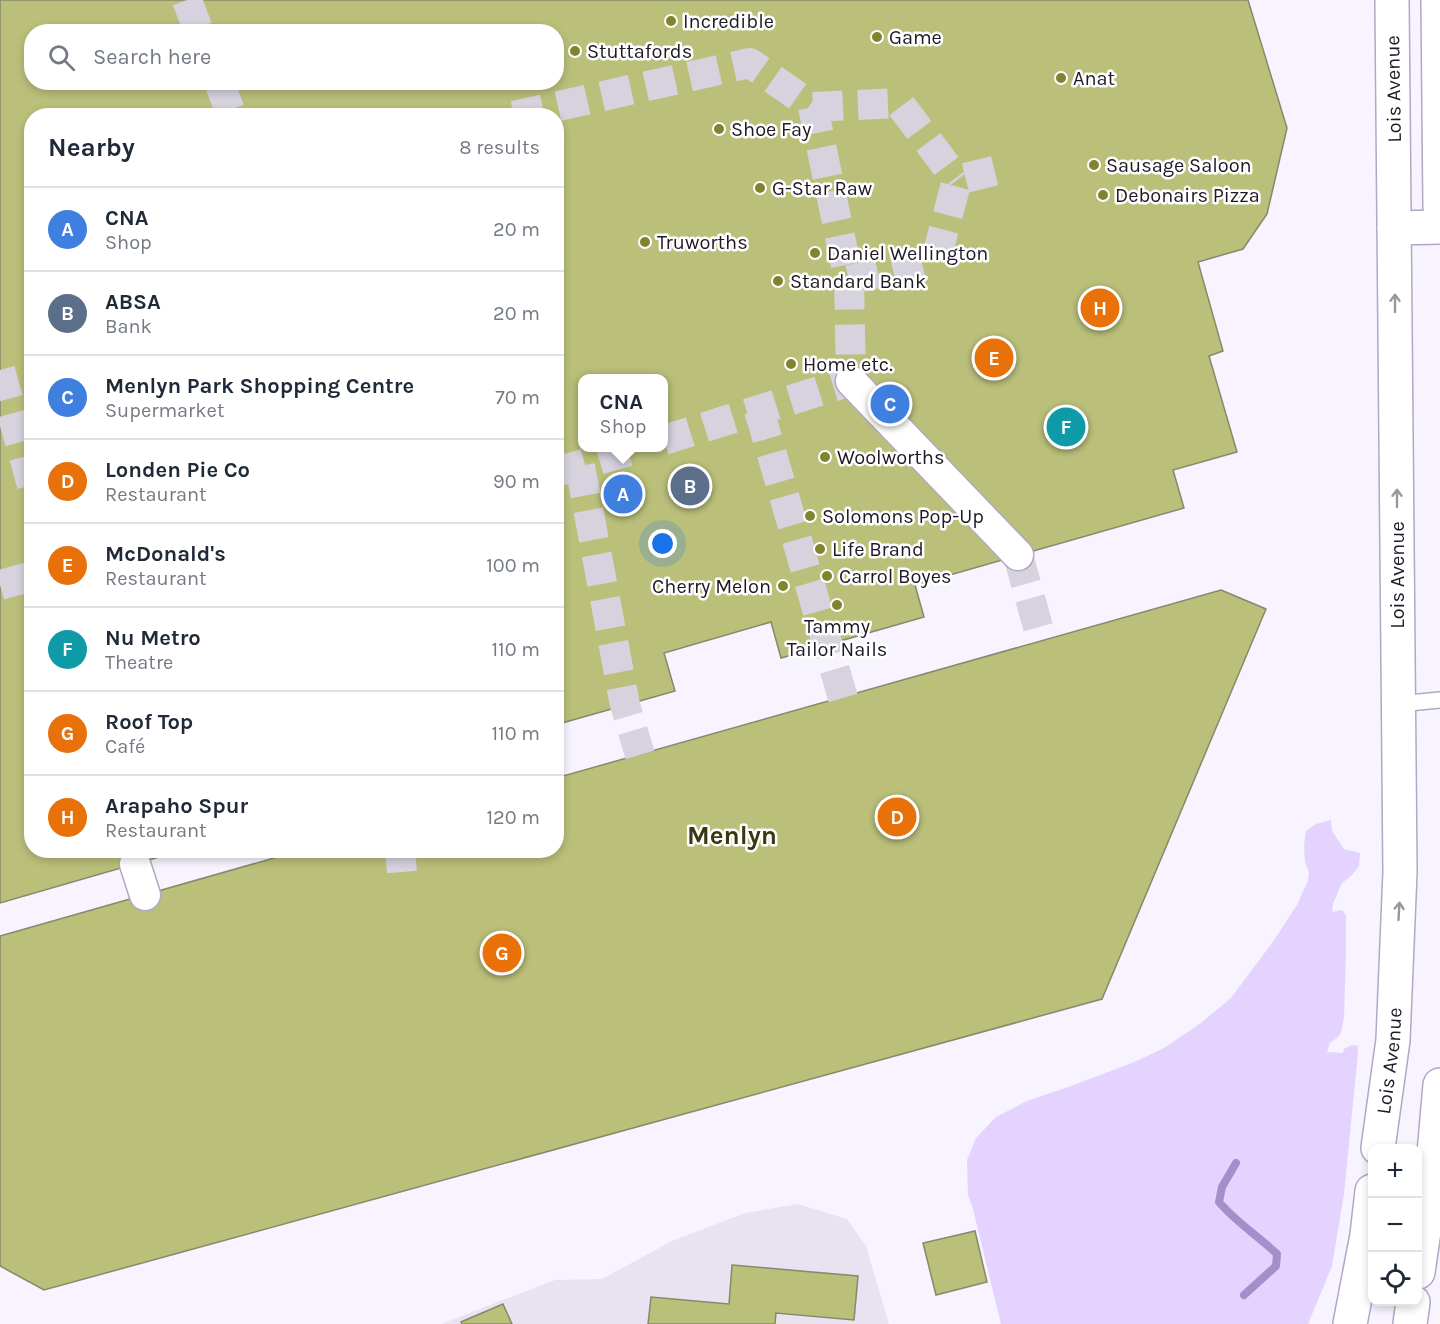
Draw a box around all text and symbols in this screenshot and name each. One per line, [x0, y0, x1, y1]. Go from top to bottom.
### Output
place label: Incredible [683, 10, 774, 33]
marker: Incredible [664, 14, 678, 28]
search box [24, 24, 564, 90]
place label: Game [889, 26, 942, 49]
marker: Game [870, 30, 884, 44]
street label: Lois Avenue [1381, 35, 1406, 143]
place label: Stuttafords [587, 40, 692, 63]
icon: search [45, 41, 78, 74]
text: Search here [93, 44, 211, 70]
marker: Stuttafords [568, 44, 582, 58]
place label: Anat [1073, 67, 1116, 90]
marker: Anat [1054, 71, 1068, 85]
place label: Shoe Fay [731, 118, 811, 141]
marker: Shoe Fay [712, 122, 726, 136]
text: Nearby [48, 132, 135, 163]
text: 8 results [459, 136, 540, 159]
place label: Sausage Saloon [1106, 154, 1252, 177]
marker: Sausage Saloon [1087, 158, 1101, 172]
place label: G-Star Raw [772, 177, 873, 200]
marker: G-Star Raw [753, 181, 767, 195]
place label: Debonairs Pizza [1115, 184, 1260, 207]
marker: Debonairs Pizza [1096, 188, 1110, 202]
text: CNA [105, 205, 148, 231]
text: A [61, 218, 74, 241]
text: 20 m [493, 218, 540, 241]
text: Shop [105, 231, 152, 254]
place label: Truworths [657, 231, 748, 254]
marker: Truworths [638, 235, 652, 249]
place label: Daniel Wellington [827, 242, 988, 265]
marker: Daniel Wellington [808, 246, 822, 260]
place label: Standard Bank [790, 270, 926, 293]
marker: Standard Bank [771, 274, 785, 288]
pin: H [1080, 286, 1120, 330]
text: ABSA [105, 289, 161, 315]
one-way arrow [1389, 294, 1401, 314]
text: B [61, 302, 74, 325]
text: 20 m [493, 302, 540, 325]
text: Bank [105, 315, 152, 338]
pin: E [974, 336, 1014, 380]
place label: Home etc. [803, 353, 893, 376]
marker: Home etc. [784, 357, 798, 371]
text: Menlyn Park Shopping Centre [105, 373, 414, 399]
popup [578, 374, 668, 452]
pin: C [870, 382, 910, 426]
text: C [61, 386, 74, 409]
text: 70 m [495, 386, 540, 409]
text: CNA [600, 389, 643, 415]
text: Supermarket [105, 399, 224, 422]
pin: F [1046, 404, 1086, 450]
text: Shop [600, 415, 646, 438]
place label: Woolworths [837, 446, 944, 469]
marker: Woolworths [818, 450, 832, 464]
text: Londen Pie Co [105, 457, 250, 483]
pin: B [670, 464, 710, 508]
text: D [61, 470, 74, 493]
text: 90 m [493, 470, 540, 493]
pin: A [604, 472, 642, 516]
text: Restaurant [105, 483, 207, 506]
one-way arrow [1391, 489, 1403, 509]
place label: Solomons Pop-Up [822, 505, 984, 528]
marker: Solomons Pop-Up [803, 509, 817, 523]
street label: Lois Avenue [1386, 521, 1409, 629]
your location [648, 529, 677, 558]
place label: Life Brand [832, 538, 924, 561]
text: McDonald's [105, 541, 226, 567]
marker: Life Brand [813, 542, 827, 556]
text: E [62, 554, 73, 577]
text: 100 m [486, 554, 540, 577]
place label: Carrol Boyes [839, 565, 951, 588]
text: Restaurant [105, 567, 207, 590]
marker: Carrol Boyes [820, 569, 834, 583]
place label: Cherry Melon [652, 575, 771, 598]
marker: Cherry Melon [776, 579, 790, 593]
marker: Tammy Tailor Nails [830, 598, 844, 612]
place label: Tammy Tailor Nails [787, 615, 887, 661]
text: Nu Metro [105, 625, 201, 651]
text: F [62, 638, 73, 661]
text: 110 m [491, 638, 540, 661]
text: Theatre [105, 651, 173, 674]
text: Roof Top [105, 709, 193, 735]
text: G [61, 722, 74, 745]
text: 110 m [491, 722, 540, 745]
text: Café [105, 735, 145, 758]
text: Arapaho Spur [105, 793, 248, 819]
pin: D [878, 794, 916, 840]
text: H [60, 806, 75, 829]
text: 120 m [486, 806, 540, 829]
text: Restaurant [105, 819, 207, 842]
district label: Menlyn [687, 820, 777, 851]
one-way arrow [1393, 902, 1404, 922]
pin: G [482, 930, 522, 976]
street label: Lois Avenue [1372, 1007, 1406, 1116]
map controls [1368, 1144, 1422, 1306]
button: + [1368, 1144, 1422, 1198]
button: − [1368, 1198, 1422, 1252]
button: locate [1368, 1252, 1422, 1306]

